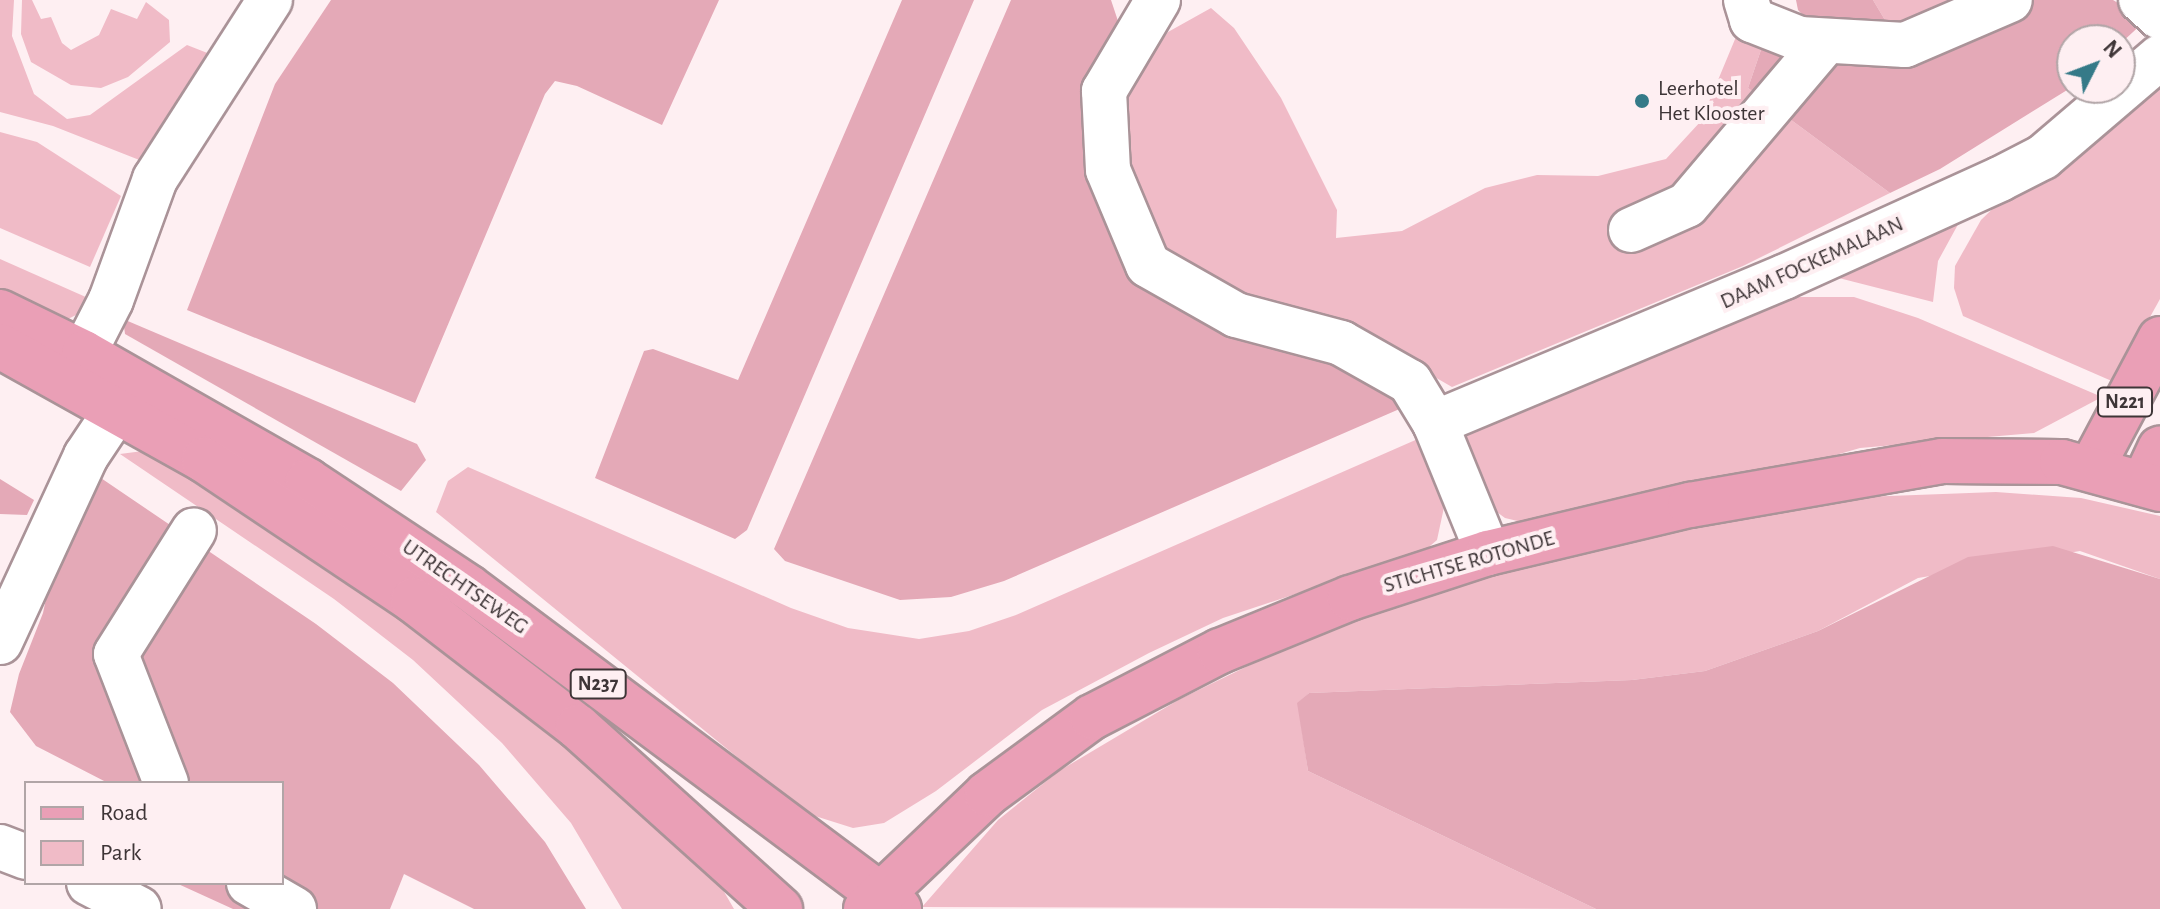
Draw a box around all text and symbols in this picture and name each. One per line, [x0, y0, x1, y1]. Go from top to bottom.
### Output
north arrow [2056, 24, 2136, 104]
text: N [2099, 36, 2126, 62]
place label: Leerhotel Het Klooster [1658, 75, 1765, 126]
marker: Leerhotel Het Klooster [1633, 92, 1651, 110]
street label: DAAM FOCKEMALAAN [1716, 211, 1908, 315]
road number: N221 [2097, 386, 2153, 418]
street label: STICHTSE ROTONDE [1381, 525, 1557, 599]
street label: UTRECHTSEWEG [397, 534, 533, 640]
road number: N237 [568, 668, 628, 700]
legend [24, 781, 284, 885]
text: Road [100, 801, 148, 825]
text: Park [100, 841, 141, 865]

